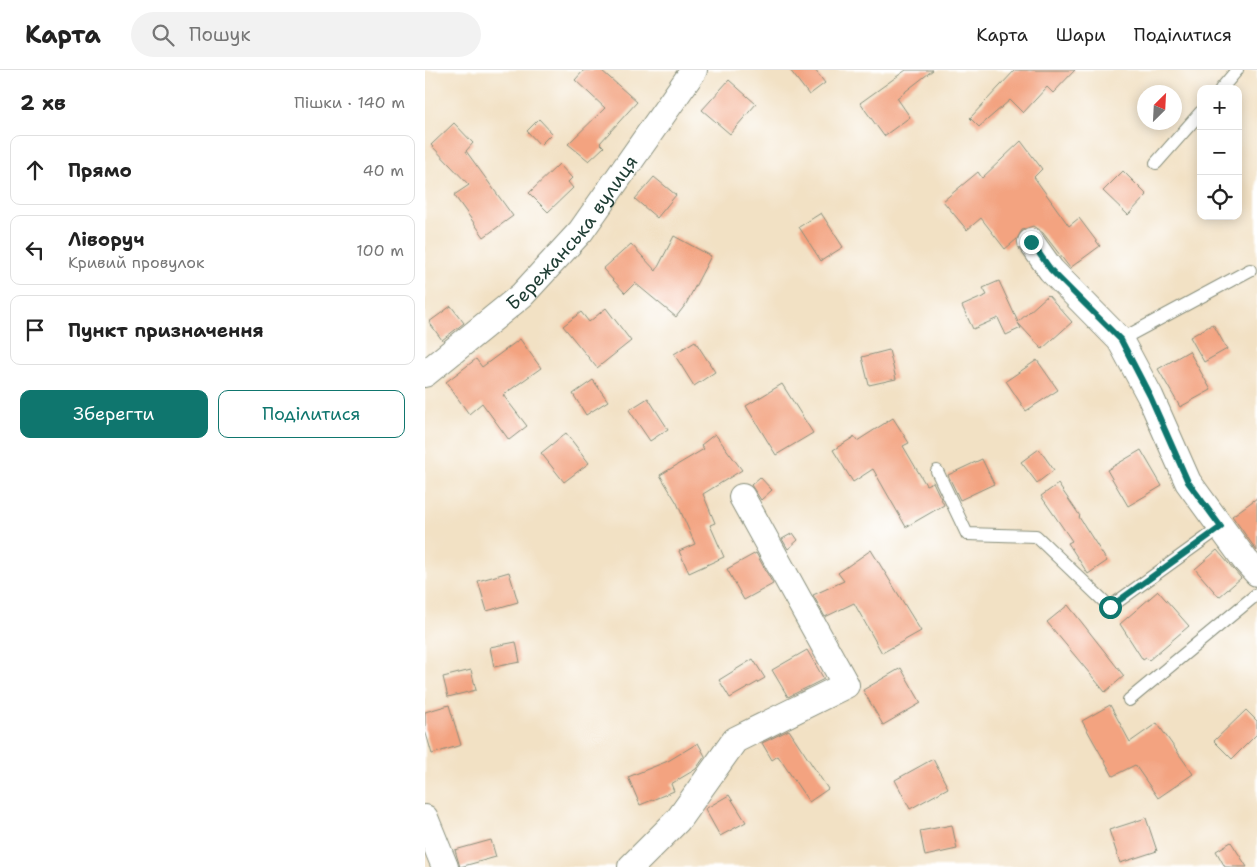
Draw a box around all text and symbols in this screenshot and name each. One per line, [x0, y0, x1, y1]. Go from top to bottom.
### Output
search box [131, 12, 481, 57]
text: Карта [25, 19, 101, 51]
icon: search [149, 21, 177, 49]
text: Пошук [189, 22, 251, 47]
text: Карта [976, 23, 1028, 47]
text: Шари [1056, 23, 1106, 47]
text: Поділитися [1134, 23, 1232, 47]
north arrow [1137, 85, 1182, 130]
map controls [1197, 85, 1242, 220]
button: + [1197, 85, 1242, 130]
text: 2 хв [20, 89, 66, 117]
text: Пішки · 140 m [294, 92, 405, 113]
button: − [1197, 130, 1242, 175]
street label: Бережанська вулиця [501, 150, 643, 316]
icon: ahead [21, 156, 49, 184]
text: Прямо [68, 158, 132, 183]
text: 40 m [362, 160, 404, 181]
button: locate [1197, 175, 1242, 220]
text: Ліворуч [68, 227, 144, 252]
route end [1020, 231, 1043, 254]
icon: left [21, 236, 49, 264]
text: 100 m [356, 240, 404, 261]
text: Кривий провулок [68, 252, 204, 273]
icon: arrive [21, 316, 49, 344]
text: Пункт призначення [68, 318, 264, 343]
button: Зберегти [20, 390, 208, 438]
button: Поділитися [218, 390, 405, 438]
route start [1099, 596, 1122, 619]

